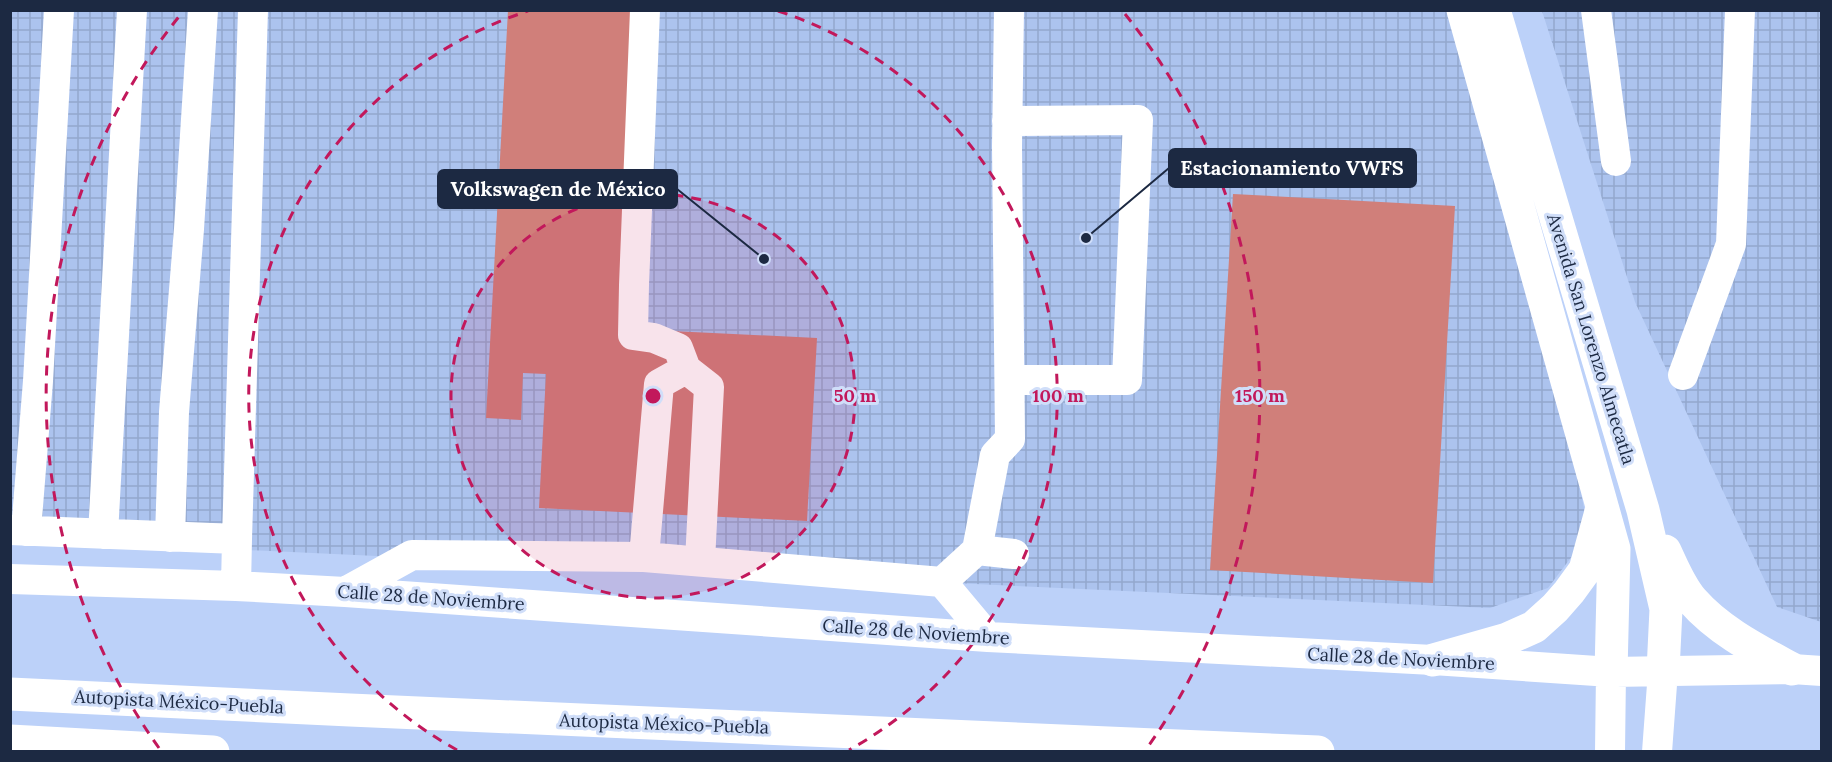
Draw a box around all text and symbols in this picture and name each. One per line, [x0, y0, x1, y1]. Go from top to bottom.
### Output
callout: Estacionamiento VWFS [1169, 149, 1416, 187]
text: Estacionamiento VWFS [1180, 155, 1404, 180]
callout: Volkswagen de México [438, 170, 677, 208]
text: Volkswagen de México [451, 176, 665, 201]
street label: Avenida San Lorenzo Almecatla [1542, 210, 1641, 467]
text: 50 m [834, 384, 877, 407]
text: 100 m [1032, 384, 1084, 407]
text: 150 m [1235, 384, 1285, 407]
centre of rings [643, 386, 663, 406]
street label: Calle 28 de Noviembre [337, 579, 526, 616]
street label: Calle 28 de Noviembre [822, 613, 1011, 650]
street label: Calle 28 de Noviembre [1307, 642, 1496, 675]
street label: Autopista México-Puebla [73, 684, 284, 718]
street label: Autopista México-Puebla [558, 708, 769, 739]

